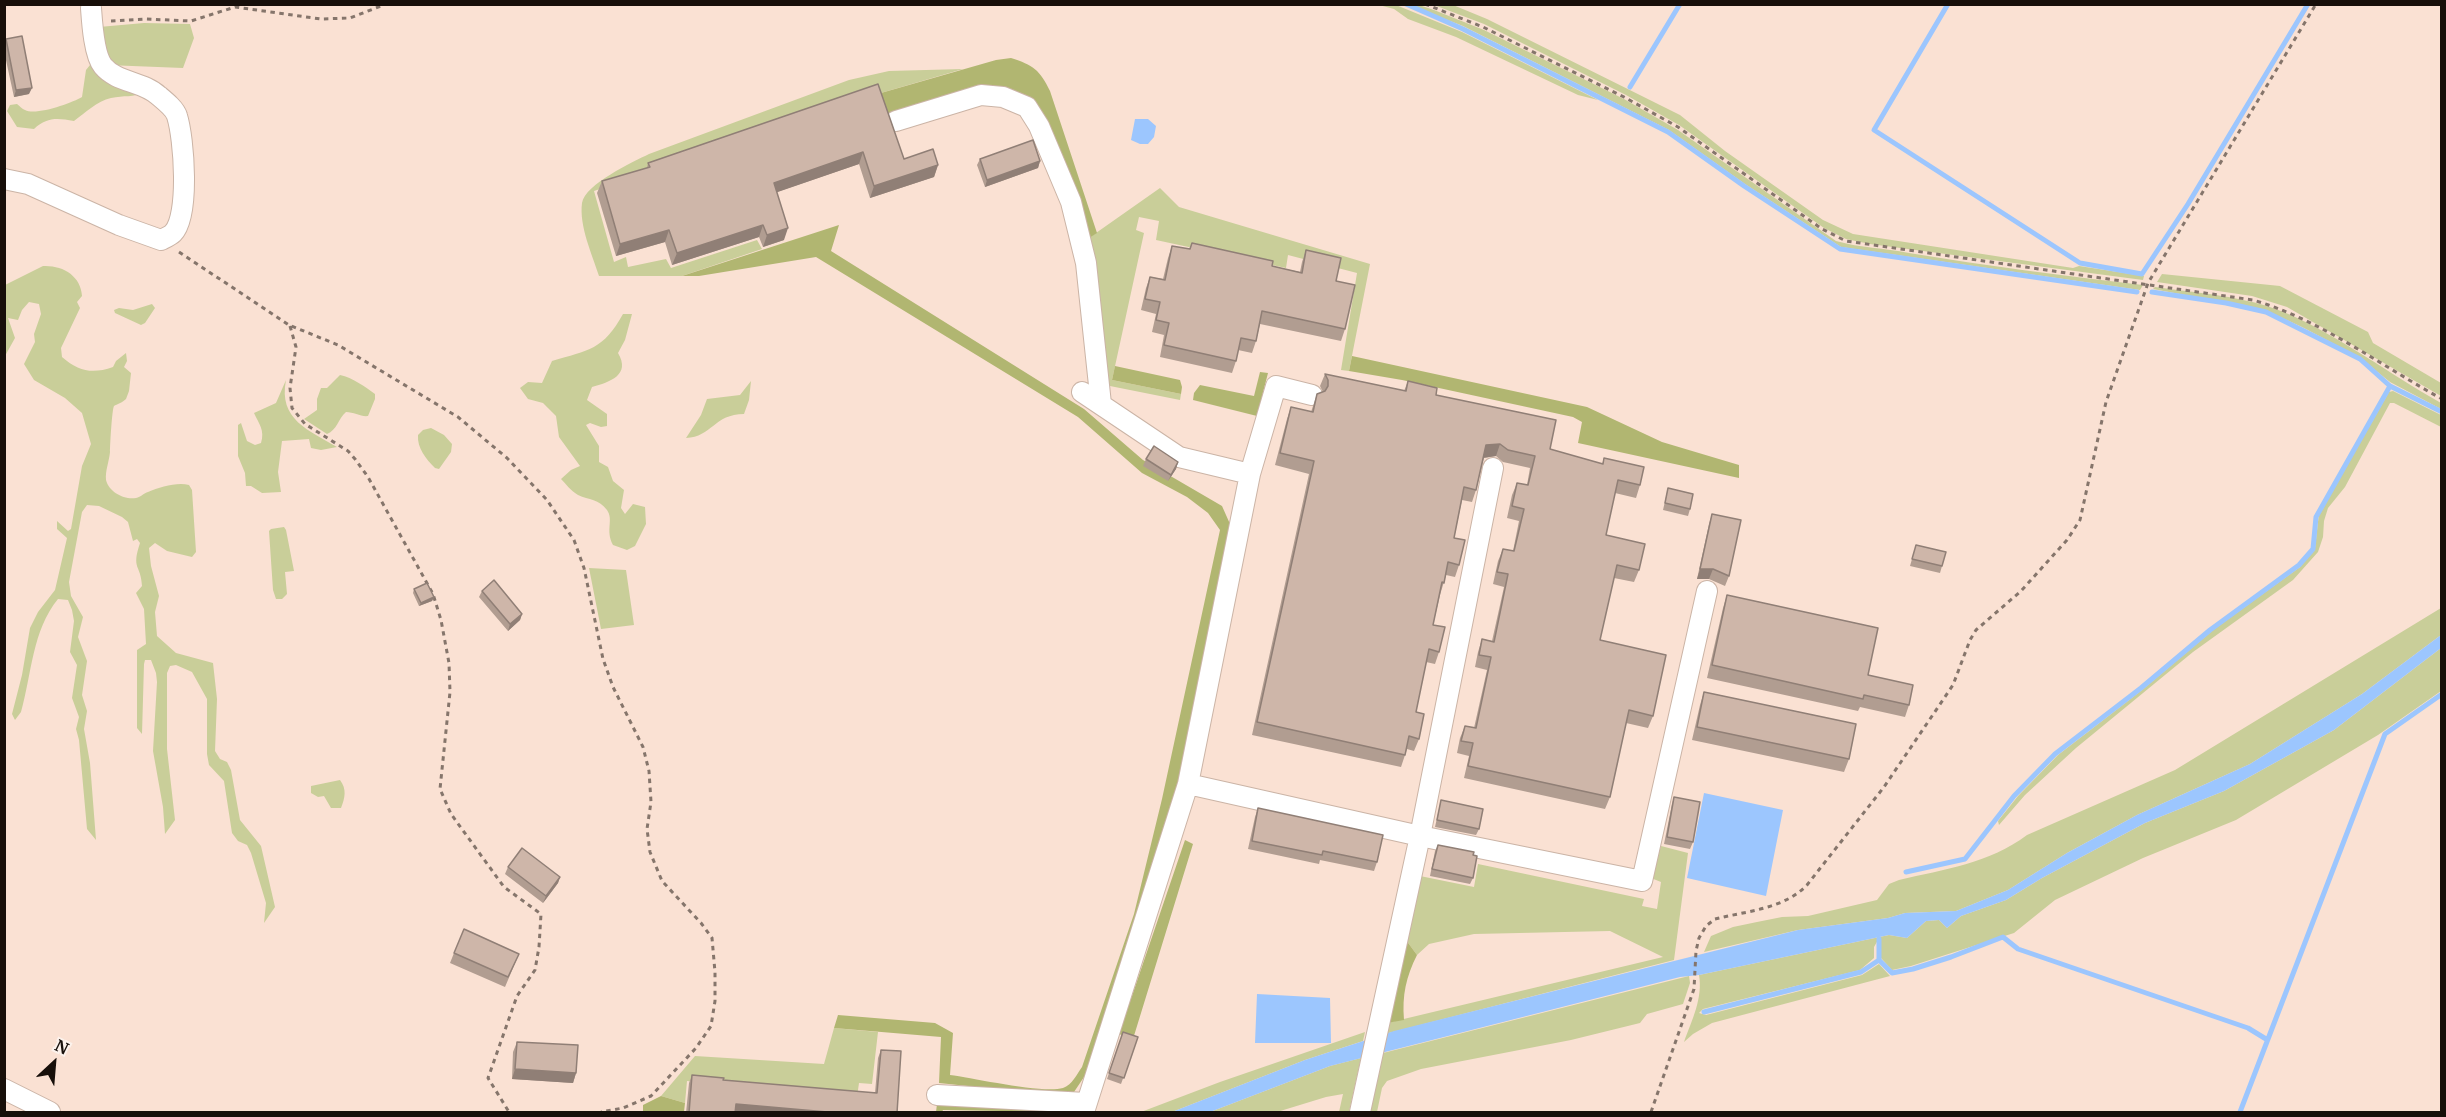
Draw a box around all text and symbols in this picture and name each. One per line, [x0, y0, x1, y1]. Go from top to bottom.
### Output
north arrow [24, 1033, 84, 1093]
text: N [52, 1035, 72, 1059]

